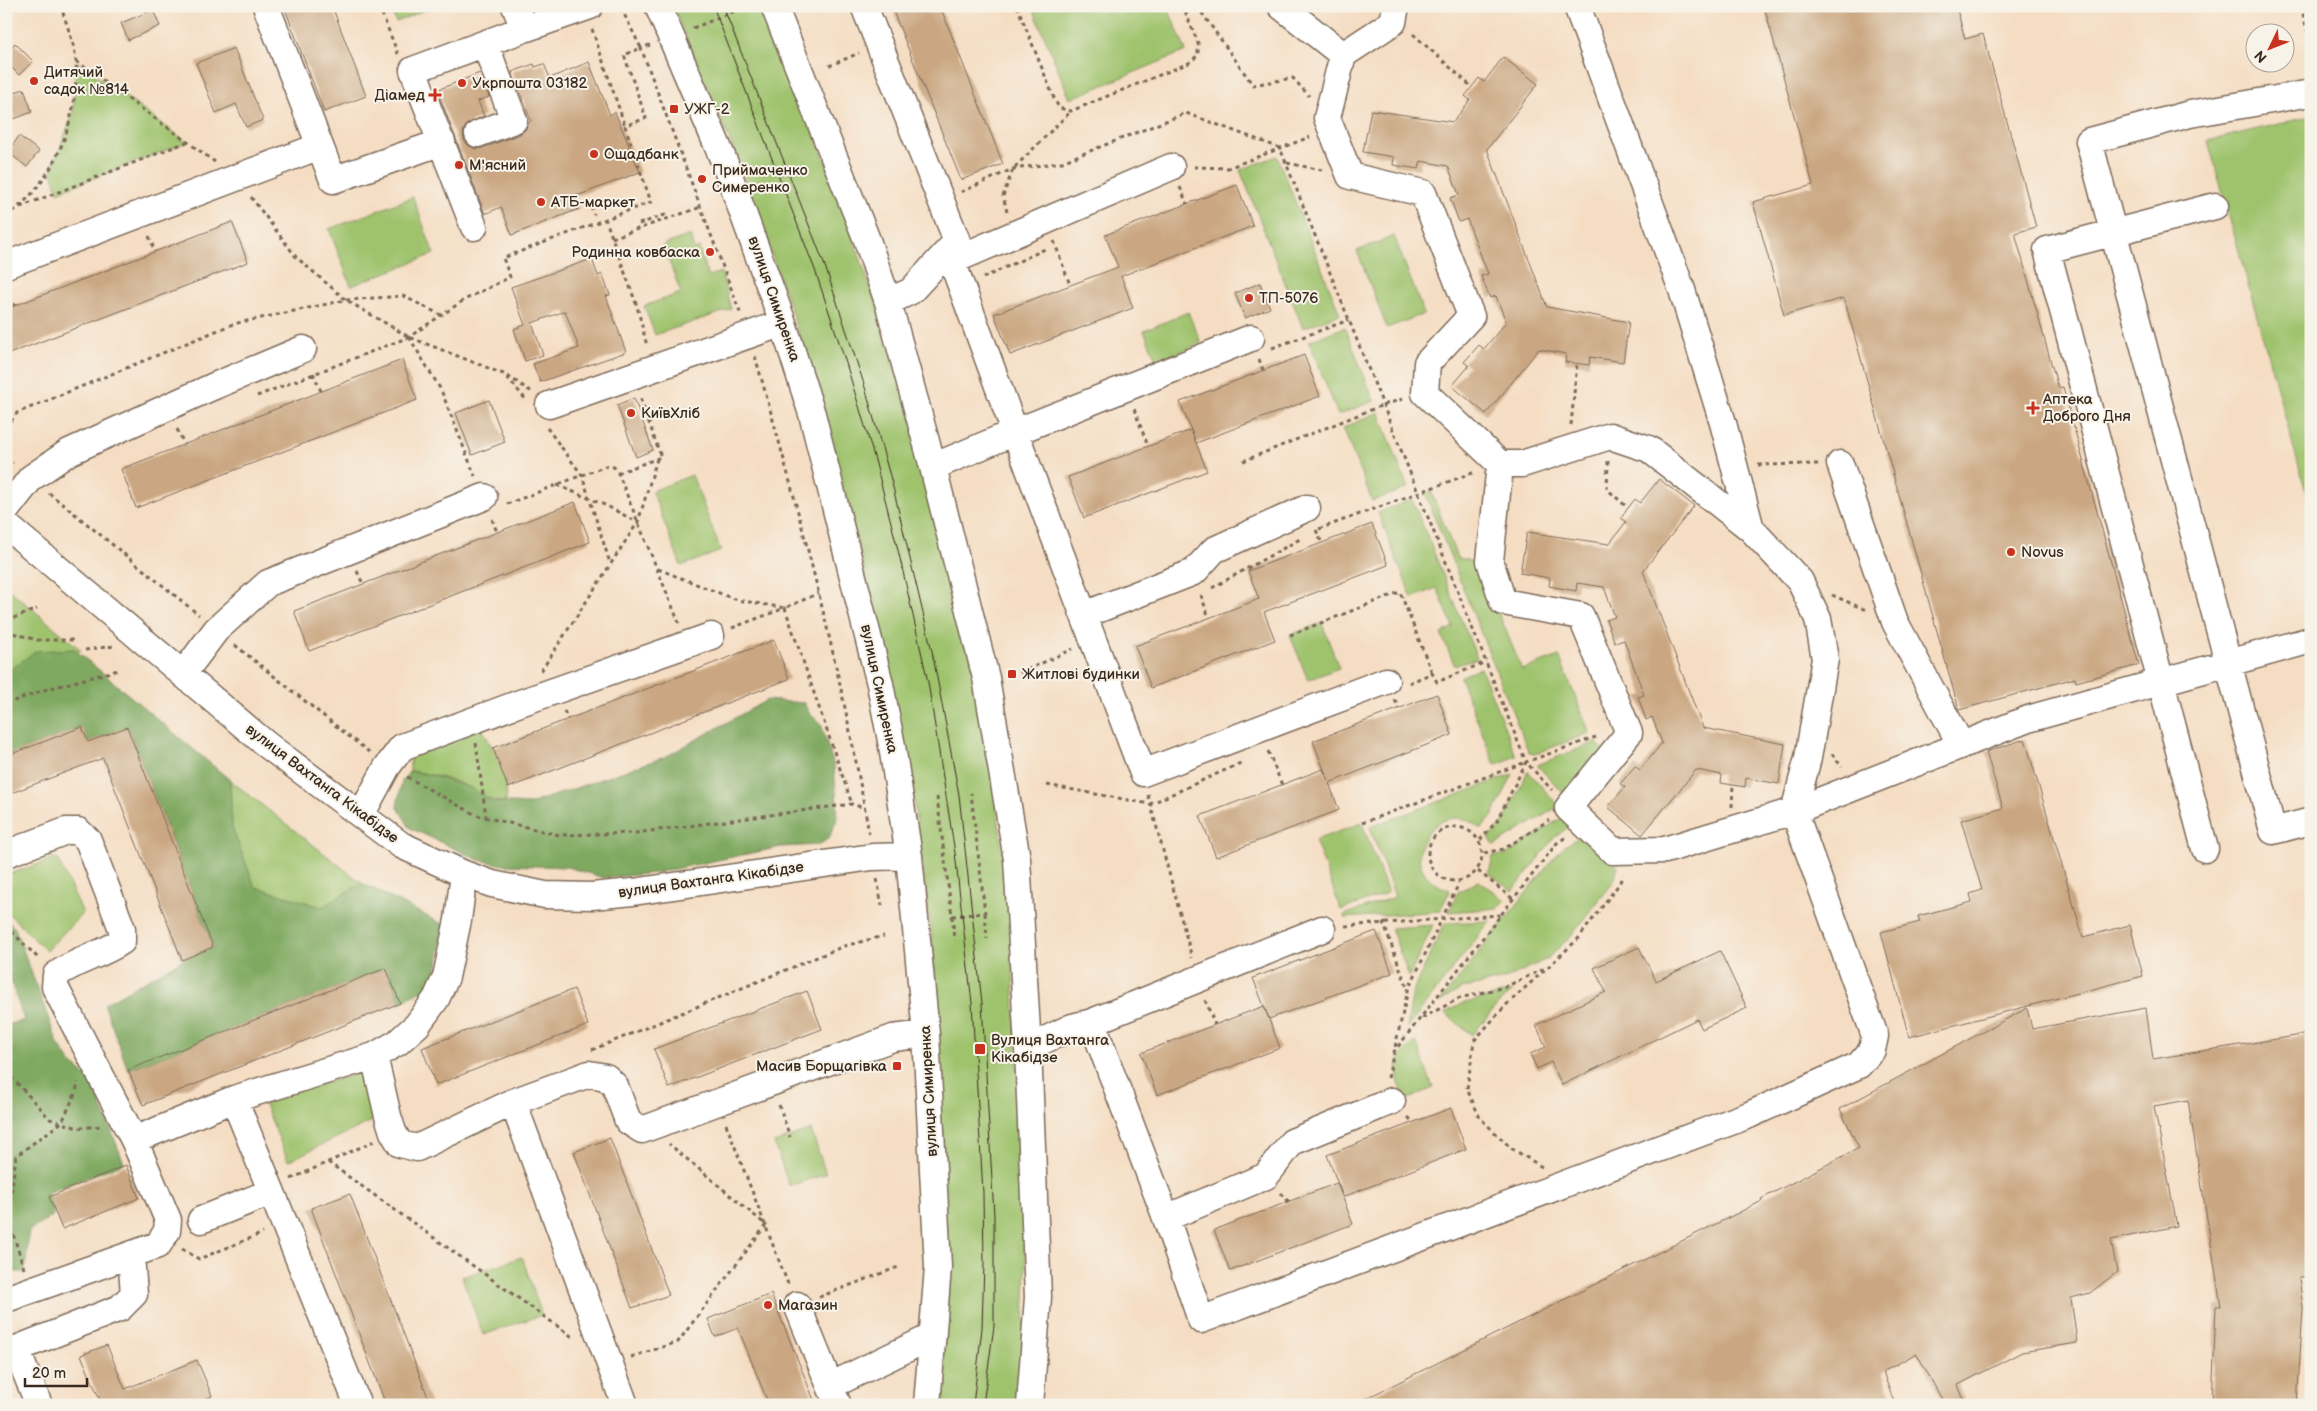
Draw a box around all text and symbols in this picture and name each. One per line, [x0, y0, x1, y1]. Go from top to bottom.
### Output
north arrow [2244, 22, 2294, 72]
text: N [2251, 47, 2271, 66]
place label: Дитячий садок №814 [44, 63, 129, 99]
place label: Укрпошта 03182 [472, 74, 588, 93]
marker: Дитячий садок №814 [28, 75, 40, 87]
marker: Укрпошта 03182 [456, 77, 468, 89]
place label: Діамед [374, 86, 425, 105]
marker: Діамед [429, 89, 441, 101]
place label: УЖГ-2 [684, 100, 730, 119]
marker: УЖГ-2 [668, 103, 680, 115]
place label: Ощадбанк [604, 145, 679, 164]
marker: Ощадбанк [588, 148, 600, 160]
place label: М'ясний [469, 156, 526, 175]
marker: М'ясний [453, 159, 465, 171]
place label: Приймаченко Симеренко [712, 161, 808, 197]
marker: Приймаченко Симеренко [696, 173, 708, 185]
place label: АТБ-маркет [550, 193, 635, 212]
marker: АТБ-маркет [535, 196, 547, 208]
street label: вулиця Симиренка [744, 234, 804, 364]
place label: Родинна ковбаска [571, 243, 700, 262]
marker: Родинна ковбаска [704, 246, 716, 258]
place label: ТП-5076 [1259, 289, 1318, 308]
marker: ТП-5076 [1243, 292, 1255, 304]
place label: Аптека Доброго Дня [2042, 390, 2131, 426]
marker: Аптека Доброго Дня [2027, 402, 2039, 414]
place label: КиївХліб [641, 404, 700, 423]
marker: КиївХліб [625, 407, 637, 419]
place label: Novus [2021, 543, 2064, 562]
marker: Novus [2005, 546, 2017, 558]
street label: вулиця Симиренка [856, 623, 902, 755]
place label: Житлові будинки [1022, 665, 1140, 684]
marker: Житлові будинки [1006, 668, 1018, 680]
street label: вулиця Вахтанга Кікабідзе [242, 720, 402, 848]
street label: вулиця Вахтанга Кікабідзе [617, 858, 805, 902]
street label: вулиця Симиренка [916, 1025, 942, 1157]
place label: Вулиця Вахтанга Кікабідзе [991, 1031, 1109, 1067]
marker: Вулиця Вахтанга Кікабідзе [973, 1042, 987, 1056]
place label: Масив Борщагівка [756, 1057, 887, 1076]
marker: Масив Борщагівка [891, 1060, 903, 1072]
place label: Магазин [778, 1296, 838, 1315]
marker: Магазин [762, 1299, 774, 1311]
scale bar [25, 1356, 88, 1388]
text: 20 m [32, 1364, 66, 1383]

